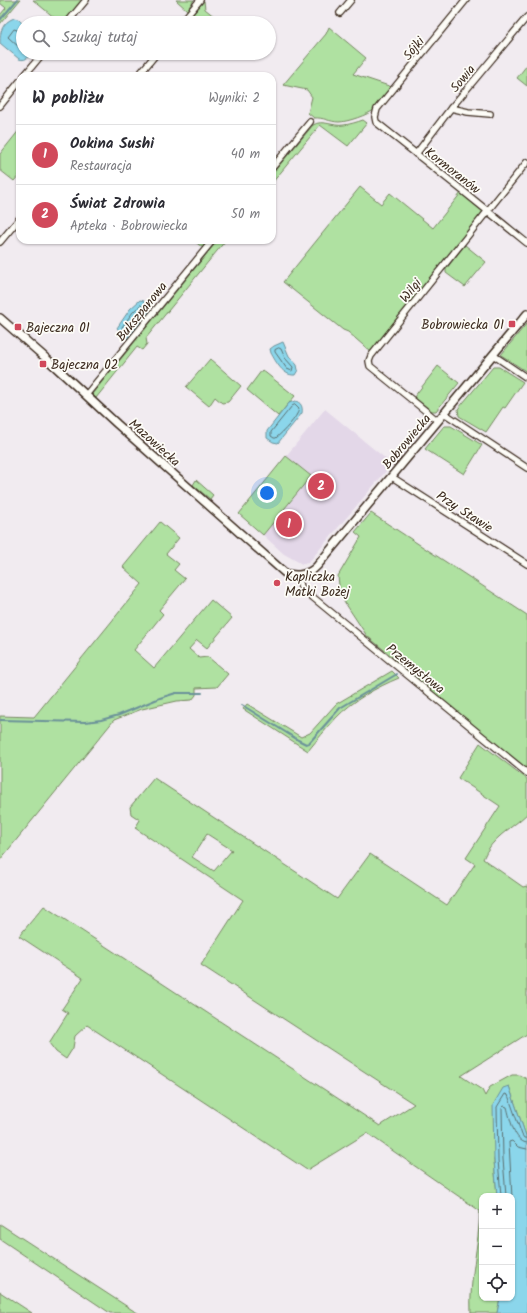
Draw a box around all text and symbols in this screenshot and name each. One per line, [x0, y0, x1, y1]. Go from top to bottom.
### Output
search box [16, 16, 276, 60]
text: Szukaj tutaj [62, 26, 137, 50]
icon: search [30, 27, 52, 49]
street label: Sójki [398, 32, 431, 65]
street label: Sowia [445, 60, 481, 97]
text: W pobliżu [32, 85, 103, 112]
text: Wyniki: 2 [209, 88, 260, 109]
text: Ookina Sushi [70, 132, 154, 156]
street label: Kormoranów [420, 143, 485, 200]
text: 1 [43, 144, 47, 165]
text: 40 m [231, 144, 260, 165]
text: Restauracja [70, 156, 132, 177]
text: Świat Zdrowia [70, 192, 165, 216]
text: 2 [41, 204, 49, 225]
text: 50 m [231, 204, 260, 225]
text: Apteka · Bobrowiecka [70, 216, 188, 237]
street label: Wilgi [395, 274, 428, 308]
street label: Bukszpanowa [111, 277, 173, 346]
place label: Bobrowiecka 01 [421, 315, 504, 336]
place label: Bajeczna 01 [26, 318, 90, 339]
marker: Bobrowiecka 01 [507, 319, 517, 329]
marker: Bajeczna 01 [13, 322, 23, 332]
place label: Bajeczna 02 [51, 355, 118, 376]
marker: Bajeczna 02 [38, 359, 48, 369]
street label: Bobrowiecka [378, 410, 437, 474]
street label: Mazowiecka [123, 414, 185, 472]
pin: 2 [308, 471, 334, 501]
your location [257, 483, 277, 503]
street label: Przy Stawie [432, 486, 497, 539]
pin: 1 [276, 509, 302, 539]
place label: Kapliczka Matki Bożej [285, 567, 350, 603]
marker: Kapliczka Matki Bożej [272, 578, 282, 588]
street label: Przemysłowa [381, 639, 449, 699]
map controls [479, 1193, 515, 1301]
button: + [479, 1193, 515, 1229]
button: − [479, 1229, 515, 1265]
button: locate [479, 1265, 515, 1301]

